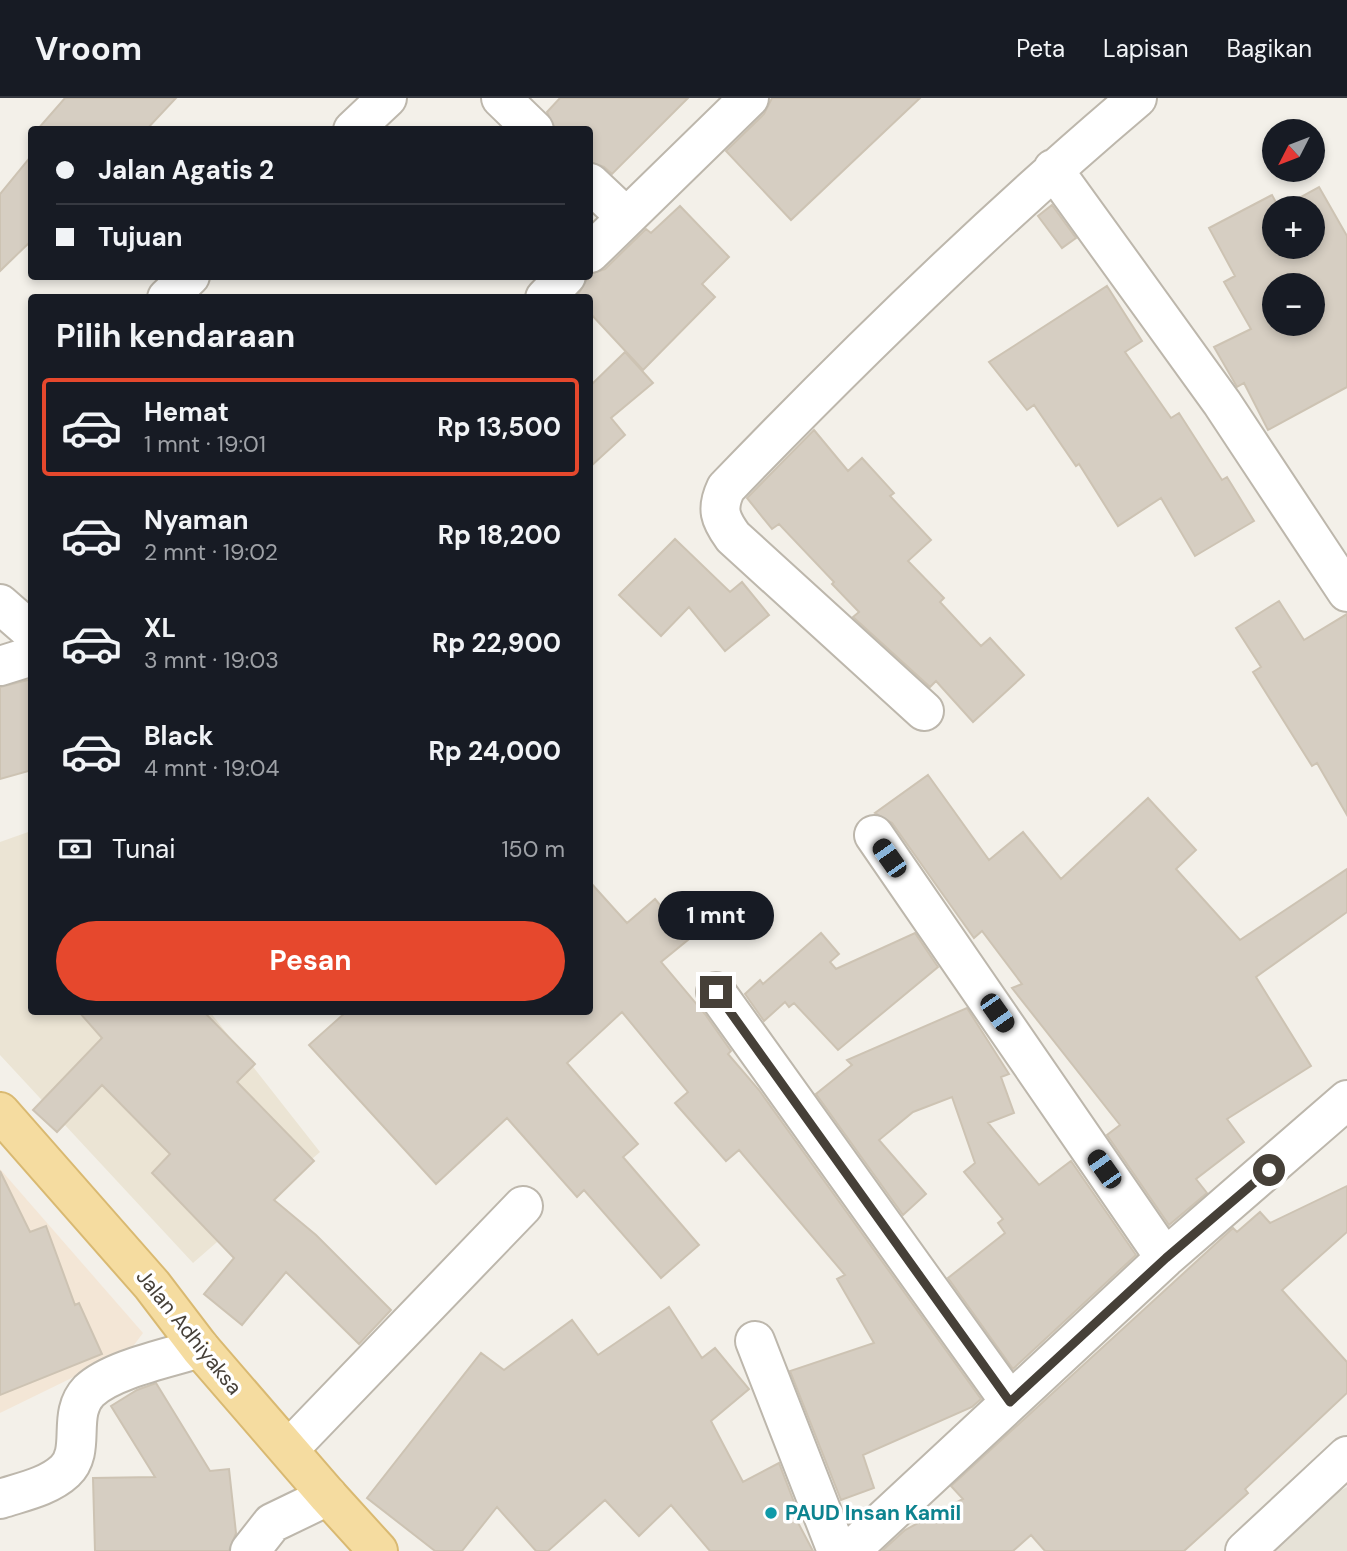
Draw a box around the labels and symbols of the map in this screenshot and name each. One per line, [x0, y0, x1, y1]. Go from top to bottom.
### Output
north arrow [1262, 119, 1325, 182]
car [869, 835, 910, 881]
callout: 1 mnt [658, 890, 774, 940]
route end [700, 976, 732, 1008]
car [977, 990, 1018, 1036]
car [1084, 1146, 1125, 1192]
route start [1253, 1154, 1285, 1186]
street label: Jalan Adhiyaksa [130, 1263, 248, 1401]
place label: PAUD Insan Kamil [785, 1499, 961, 1527]
marker: PAUD Insan Kamil [763, 1505, 779, 1521]

